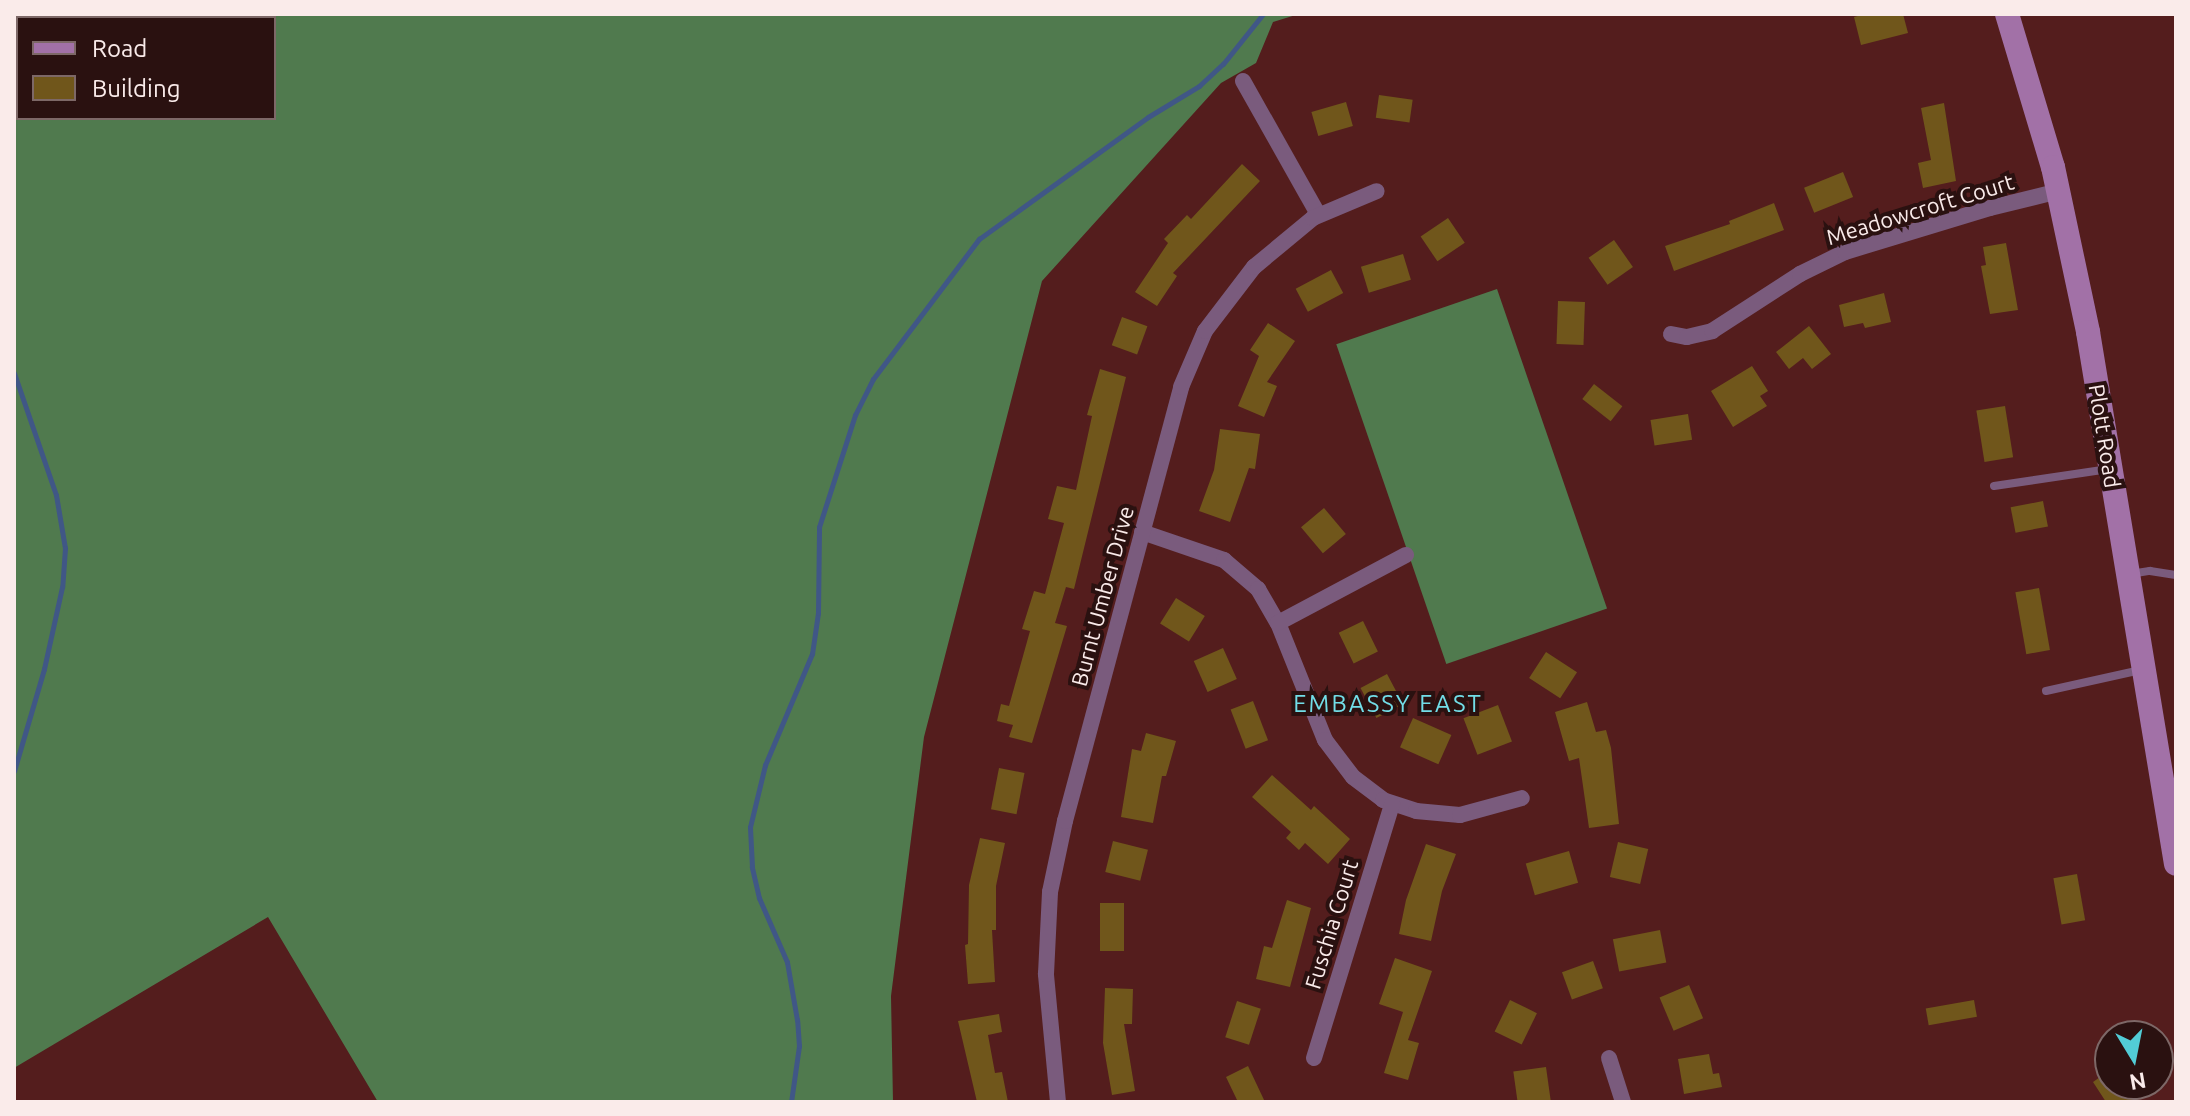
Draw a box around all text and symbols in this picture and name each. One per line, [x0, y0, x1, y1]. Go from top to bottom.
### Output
legend [16, 16, 276, 120]
text: Road [92, 35, 147, 62]
text: Building [92, 75, 180, 102]
street label: Meadowcroft Court [1823, 168, 2017, 250]
street label: Plott Road [2084, 382, 2126, 490]
street label: Burnt Umber Drive [1065, 503, 1139, 689]
district label: EMBASSY EAST [1293, 690, 1483, 718]
street label: Fuschia Court [1299, 856, 1363, 992]
north arrow [2094, 1020, 2174, 1100]
text: N [2128, 1068, 2148, 1096]

